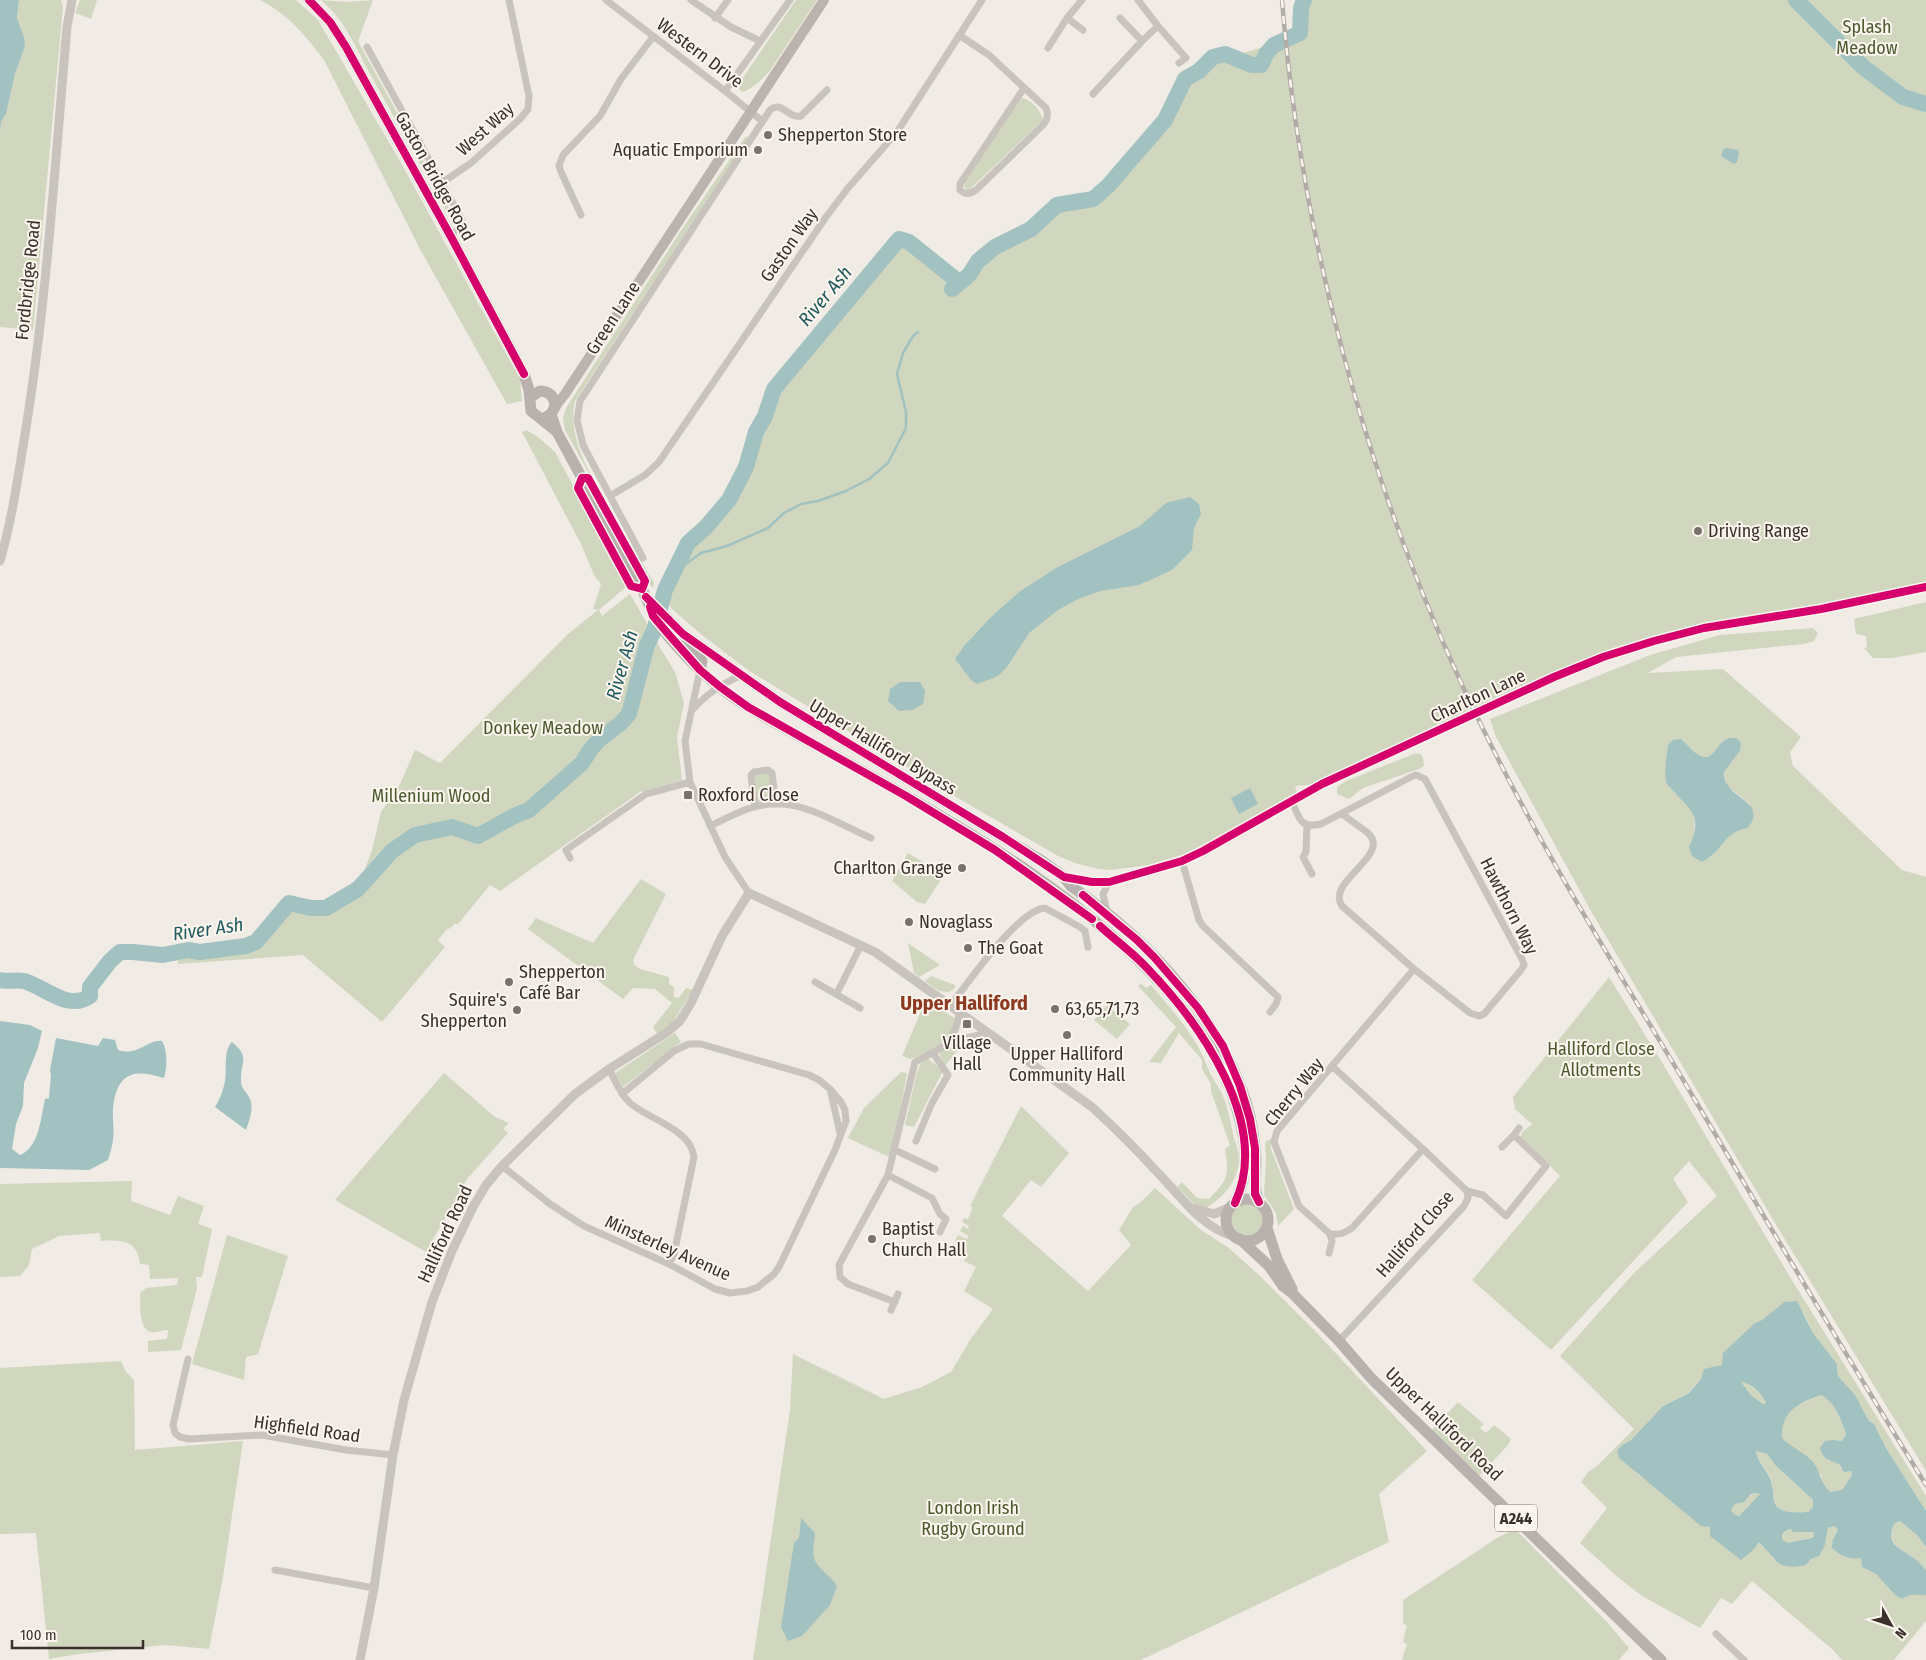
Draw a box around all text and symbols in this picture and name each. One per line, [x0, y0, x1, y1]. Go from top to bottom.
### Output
street label: Western Drive [652, 13, 748, 93]
park label: Splash Meadow [1836, 16, 1898, 59]
street label: West Way [452, 98, 518, 160]
street label: Gaston Bridge Road [390, 108, 480, 244]
place label: Shepperton Store [778, 124, 907, 146]
marker: Shepperton Store [762, 129, 774, 141]
place label: Aquatic Emporium [613, 139, 748, 161]
marker: Aquatic Emporium [752, 144, 764, 156]
street label: Gaston Way [756, 204, 822, 286]
street label: Fordbridge Road [11, 219, 45, 341]
water label: River Ash [793, 261, 857, 331]
street label: Green Lane [581, 277, 645, 359]
place label: Driving Range [1708, 520, 1809, 542]
marker: Driving Range [1692, 525, 1704, 537]
water label: River Ash [601, 628, 643, 702]
street label: Charlton Lane [1427, 664, 1529, 728]
street label: Upper Halliford Bypass [805, 694, 961, 800]
park label: Donkey Meadow [483, 717, 603, 739]
place label: Roxford Close [698, 784, 799, 806]
park label: Millenium Wood [371, 785, 491, 807]
marker: Roxford Close [682, 789, 694, 801]
street label: Hawthorn Way [1475, 854, 1543, 958]
place label: Charlton Grange [833, 857, 952, 879]
marker: Charlton Grange [956, 862, 968, 874]
place label: Novaglass [919, 911, 993, 933]
water label: River Ash [171, 913, 245, 945]
marker: Novaglass [903, 916, 915, 928]
place label: The Goat [978, 937, 1043, 959]
marker: The Goat [962, 942, 974, 954]
place label: Shepperton Café Bar [519, 961, 605, 1004]
marker: Shepperton Café Bar [503, 976, 515, 988]
place label: Squire's Shepperton [421, 989, 507, 1032]
district label: Upper Halliford [900, 991, 1028, 1015]
place label: 63,65,71,73 [1065, 998, 1139, 1020]
marker: 63,65,71,73 [1049, 1003, 1061, 1015]
marker: Squire's Shepperton [511, 1004, 523, 1016]
marker: Village Hall [961, 1018, 973, 1030]
marker: Upper Halliford Community Hall [1061, 1029, 1073, 1041]
place label: Village Hall [943, 1032, 992, 1075]
park label: Halliford Close Allotments [1547, 1038, 1655, 1081]
place label: Upper Halliford Community Hall [1009, 1043, 1126, 1086]
street label: Cherry Way [1260, 1053, 1328, 1131]
street label: Halliford Road [413, 1182, 477, 1286]
street label: Halliford Close [1371, 1186, 1459, 1282]
street label: Minsterley Avenue [602, 1210, 734, 1286]
place label: Baptist Church Hall [882, 1218, 966, 1261]
marker: Baptist Church Hall [866, 1233, 878, 1245]
street label: Upper Halliford Road [1381, 1362, 1507, 1486]
street label: Highfield Road [252, 1411, 362, 1447]
park label: London Irish Rugby Ground [921, 1497, 1025, 1540]
road number: A244 [1495, 1505, 1537, 1532]
north arrow [1866, 1600, 1916, 1650]
scale bar [12, 1618, 144, 1650]
text: N [1891, 1624, 1910, 1642]
text: 100 m [20, 1626, 57, 1644]

